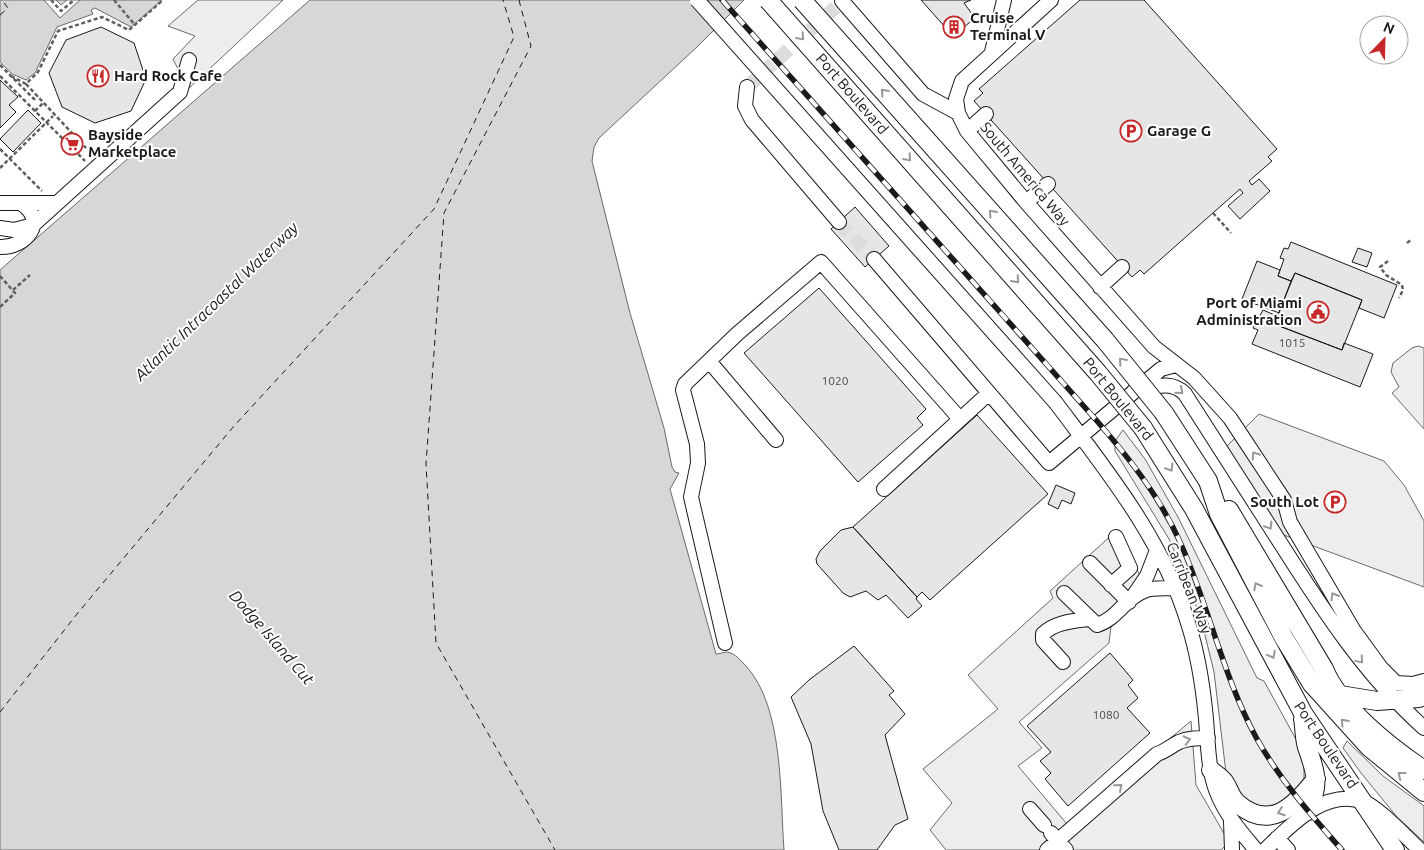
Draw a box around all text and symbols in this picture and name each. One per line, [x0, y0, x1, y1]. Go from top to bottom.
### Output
place label: Cruise Terminal V [970, 9, 1046, 43]
building icon: Cruise Terminal V [942, 15, 966, 39]
north arrow [1359, 15, 1409, 65]
text: N [1381, 19, 1397, 37]
one-way arrow [795, 31, 804, 40]
street label: Port Boulevard [813, 50, 892, 137]
restaurant icon: Hard Rock Cafe [86, 64, 110, 88]
place label: Hard Rock Cafe [114, 67, 222, 84]
one-way arrow [880, 88, 889, 97]
street label: South America Way [977, 118, 1074, 229]
parking icon: Garage G [1119, 119, 1143, 143]
place label: Garage G [1147, 122, 1211, 139]
place label: Bayside Marketplace [88, 126, 176, 160]
supermarket icon: Bayside Marketplace [60, 132, 84, 156]
one-way arrow [902, 153, 911, 162]
one-way arrow [988, 210, 997, 219]
water label: Atlantic Intracoastal Waterway [130, 218, 302, 385]
one-way arrow [1010, 274, 1019, 283]
place label: Port of Miami Administration [1196, 294, 1302, 328]
public building icon: Port of Miami Administration [1306, 300, 1330, 324]
house number: 1015 [1278, 336, 1306, 349]
street label: Port Boulevard [1080, 354, 1157, 443]
one-way arrow [1120, 358, 1128, 367]
house number: 1020 [821, 374, 849, 387]
one-way arrow [1175, 385, 1184, 394]
one-way arrow [1251, 451, 1261, 460]
one-way arrow [1164, 463, 1173, 472]
parking icon: South Lot [1323, 490, 1347, 514]
place label: South Lot [1250, 493, 1320, 510]
one-way arrow [1263, 520, 1273, 529]
street label: Carribean Way [1163, 540, 1216, 636]
one-way arrow [1253, 582, 1263, 591]
water label: Dodge Island Cut [226, 586, 318, 688]
one-way arrow [1330, 593, 1340, 602]
one-way arrow [1265, 650, 1275, 659]
one-way arrow [1355, 655, 1364, 664]
street label: Port Boulevard [1291, 698, 1362, 791]
house number: 1080 [1092, 708, 1120, 721]
one-way arrow [1341, 719, 1350, 728]
one-way arrow [1182, 736, 1190, 746]
one-way arrow [1397, 772, 1407, 781]
one-way arrow [1113, 784, 1122, 793]
one-way arrow [1277, 806, 1286, 816]

